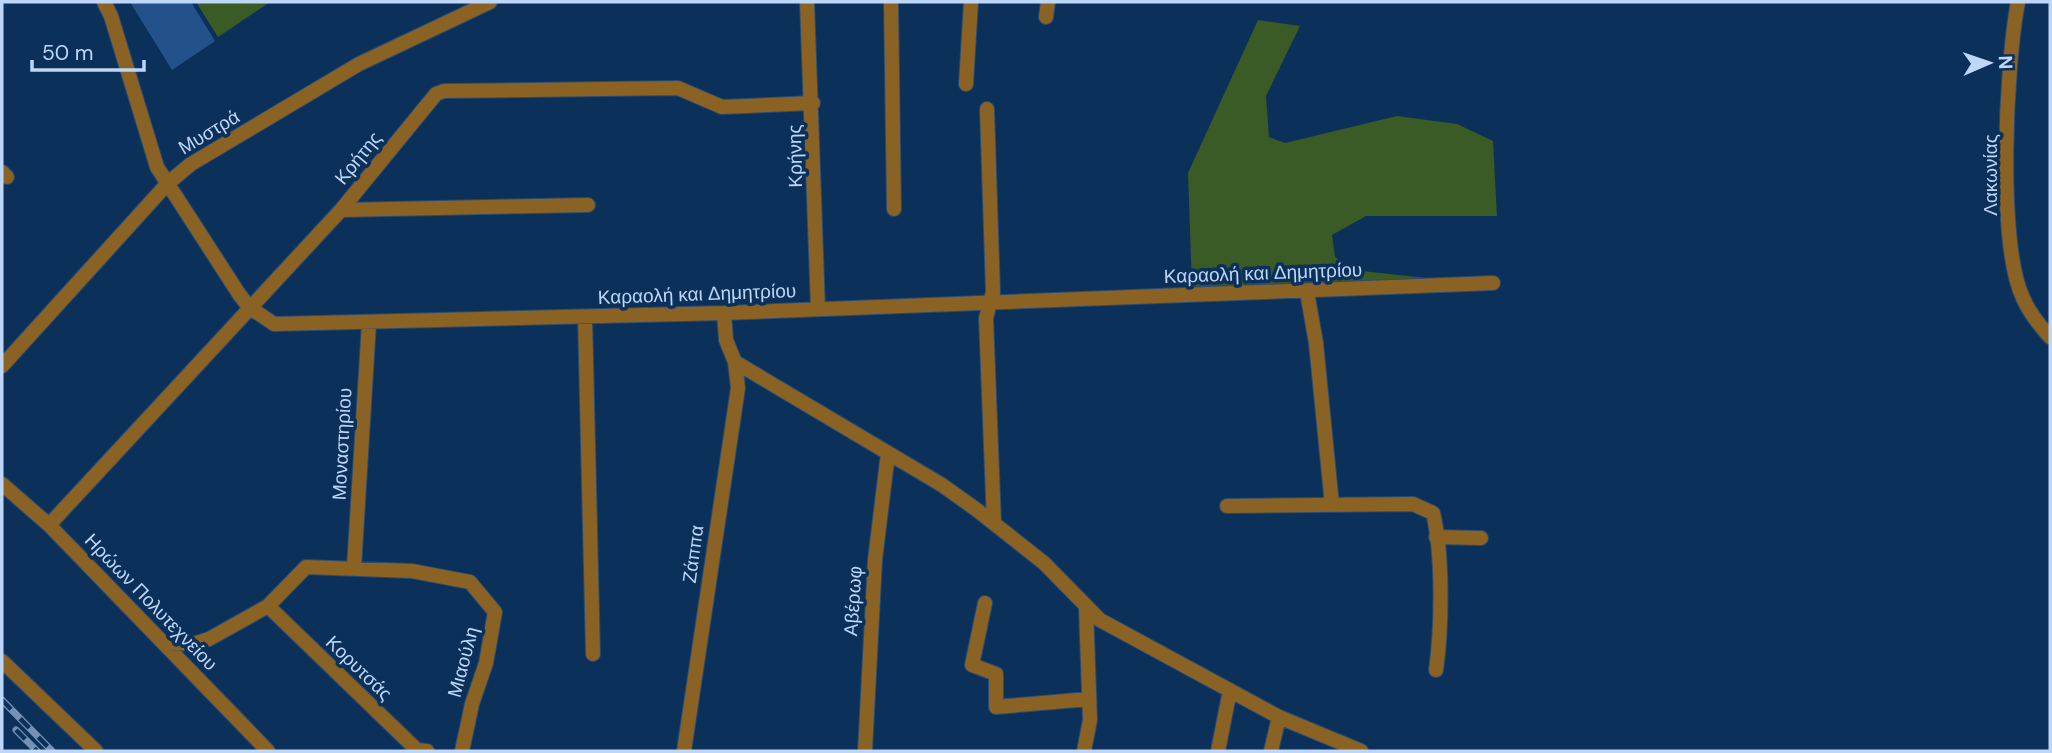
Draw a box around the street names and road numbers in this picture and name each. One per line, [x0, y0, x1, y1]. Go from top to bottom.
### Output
street label: Μυστρά [174, 104, 244, 160]
street label: Κρήνης [782, 124, 808, 188]
street label: Κρήτης [329, 126, 387, 190]
street label: Λακωνίας [1978, 134, 2003, 216]
street label: Καραολή και Δημητρίου [1163, 257, 1363, 289]
street label: Καραολή και Δημητρίου [597, 278, 797, 310]
street label: Μοναστηρίου [327, 387, 357, 501]
street label: Ζάππα [677, 523, 709, 585]
street label: Ηρώων Πολυτεχνείου [79, 528, 223, 676]
street label: Αβέρωφ [838, 565, 868, 637]
street label: Μιαούλη [442, 624, 484, 700]
street label: Κορυτσάς [320, 630, 398, 706]

